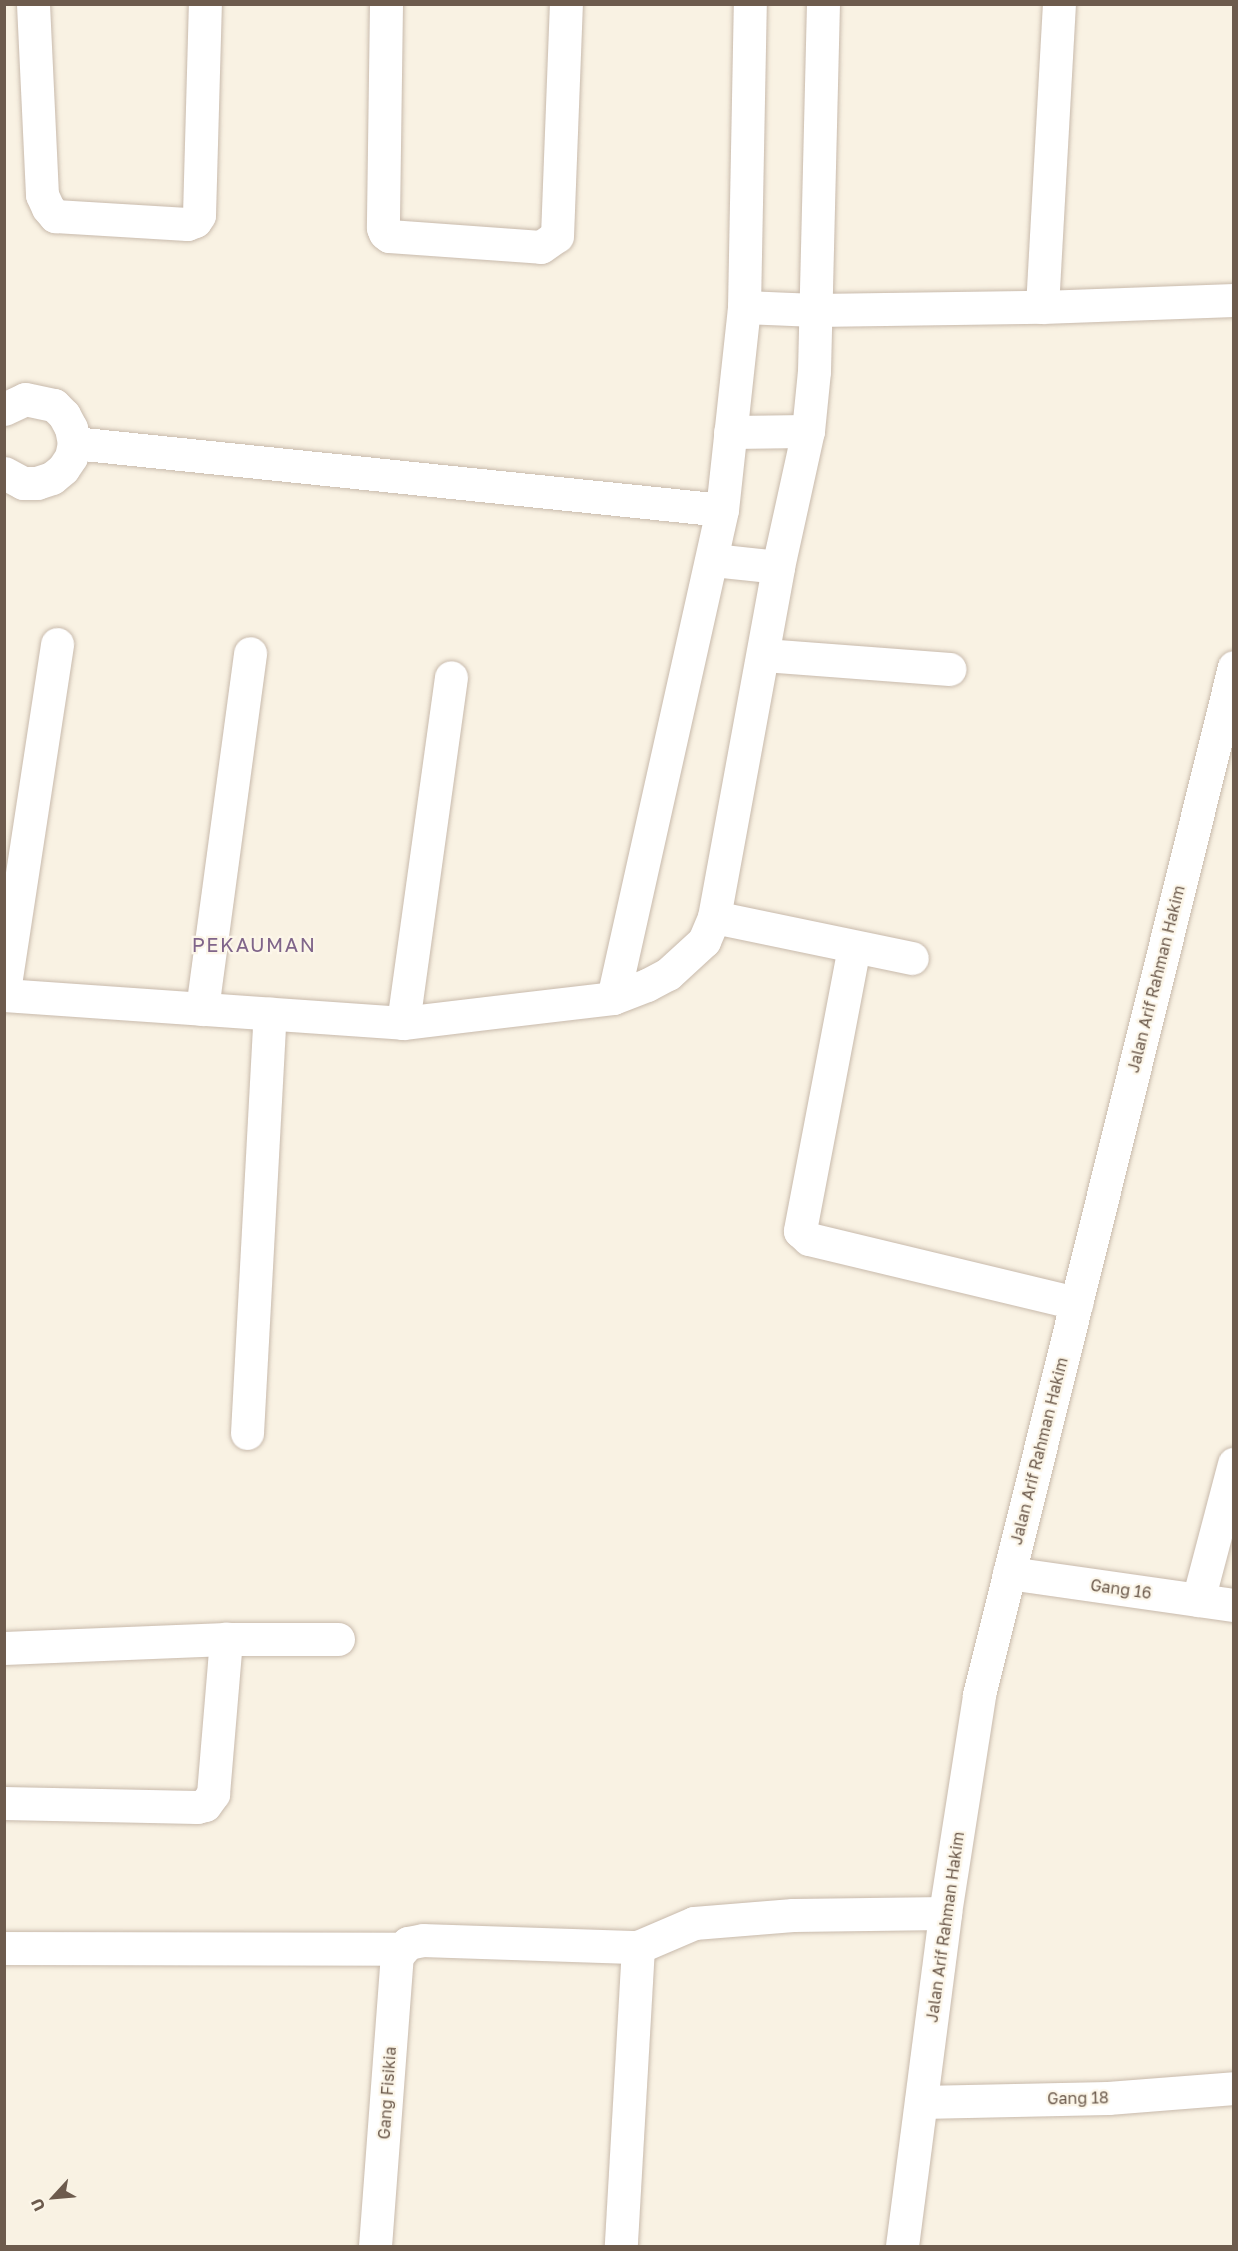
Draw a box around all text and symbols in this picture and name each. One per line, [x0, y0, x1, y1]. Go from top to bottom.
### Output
street label: Jalan Arif Rahman Hakim [1123, 883, 1189, 1075]
district label: PEKAUMAN [192, 932, 316, 956]
street label: Jalan Arif Rahman Hakim [1006, 1355, 1072, 1547]
street label: Gang 16 [1089, 1575, 1153, 1603]
street label: Jalan Arif Rahman Hakim [922, 1830, 968, 2024]
street label: Gang Fisikia [374, 2046, 400, 2140]
street label: Gang 18 [1047, 2088, 1109, 2108]
north arrow [24, 2167, 84, 2227]
text: U [26, 2195, 49, 2215]

